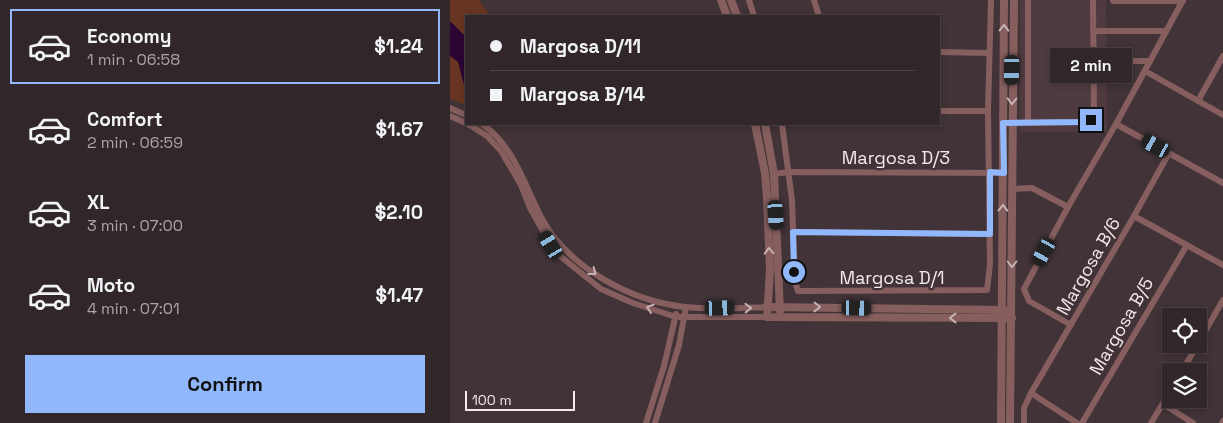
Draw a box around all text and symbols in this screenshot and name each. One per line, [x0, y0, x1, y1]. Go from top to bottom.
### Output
icon: car [27, 24, 72, 69]
text: Economy [87, 24, 171, 49]
one-way arrow [999, 24, 1009, 32]
text: $1.24 [374, 34, 423, 59]
text: Margosa D/11 [520, 34, 641, 59]
callout: 2 min [1050, 48, 1132, 82]
text: 1 min · 06:58 [87, 49, 180, 70]
car [1004, 55, 1019, 85]
text: 2 min [1070, 55, 1112, 76]
text: Margosa B/14 [520, 82, 645, 107]
one-way arrow [1007, 98, 1017, 105]
icon: car [27, 107, 72, 152]
text: Comfort [87, 107, 163, 132]
route end [1080, 109, 1102, 131]
text: $1.67 [375, 117, 423, 142]
text: 2 min · 06:59 [87, 132, 183, 153]
car [1139, 132, 1172, 160]
street label: Margosa D/3 [842, 146, 950, 169]
icon: car [27, 190, 72, 235]
text: XL [87, 190, 110, 215]
text: $2.10 [375, 200, 423, 225]
car [767, 200, 784, 230]
one-way arrow [998, 204, 1008, 212]
street label: Margosa B/6 [1051, 213, 1125, 319]
text: 3 min · 07:00 [87, 215, 183, 236]
car [536, 228, 565, 262]
car [1030, 235, 1057, 269]
one-way arrow [764, 247, 774, 254]
one-way arrow [1007, 260, 1017, 268]
route start [783, 261, 805, 283]
one-way arrow [587, 266, 597, 275]
street label: Margosa D/1 [839, 266, 945, 289]
icon: car [27, 273, 72, 318]
text: Moto [87, 273, 135, 298]
street label: Margosa B/5 [1084, 273, 1158, 379]
text: $1.47 [375, 283, 423, 308]
text: 4 min · 07:01 [87, 298, 180, 319]
car [704, 300, 735, 316]
car [841, 300, 872, 316]
one-way arrow [744, 302, 752, 313]
one-way arrow [813, 302, 821, 313]
one-way arrow [646, 304, 655, 314]
map controls [1162, 308, 1207, 408]
button: locate [1162, 308, 1207, 353]
one-way arrow [949, 313, 956, 323]
button: Confirm [25, 355, 425, 413]
button: layers [1162, 363, 1207, 408]
scale bar [465, 388, 575, 411]
text: 100 m [472, 391, 511, 409]

